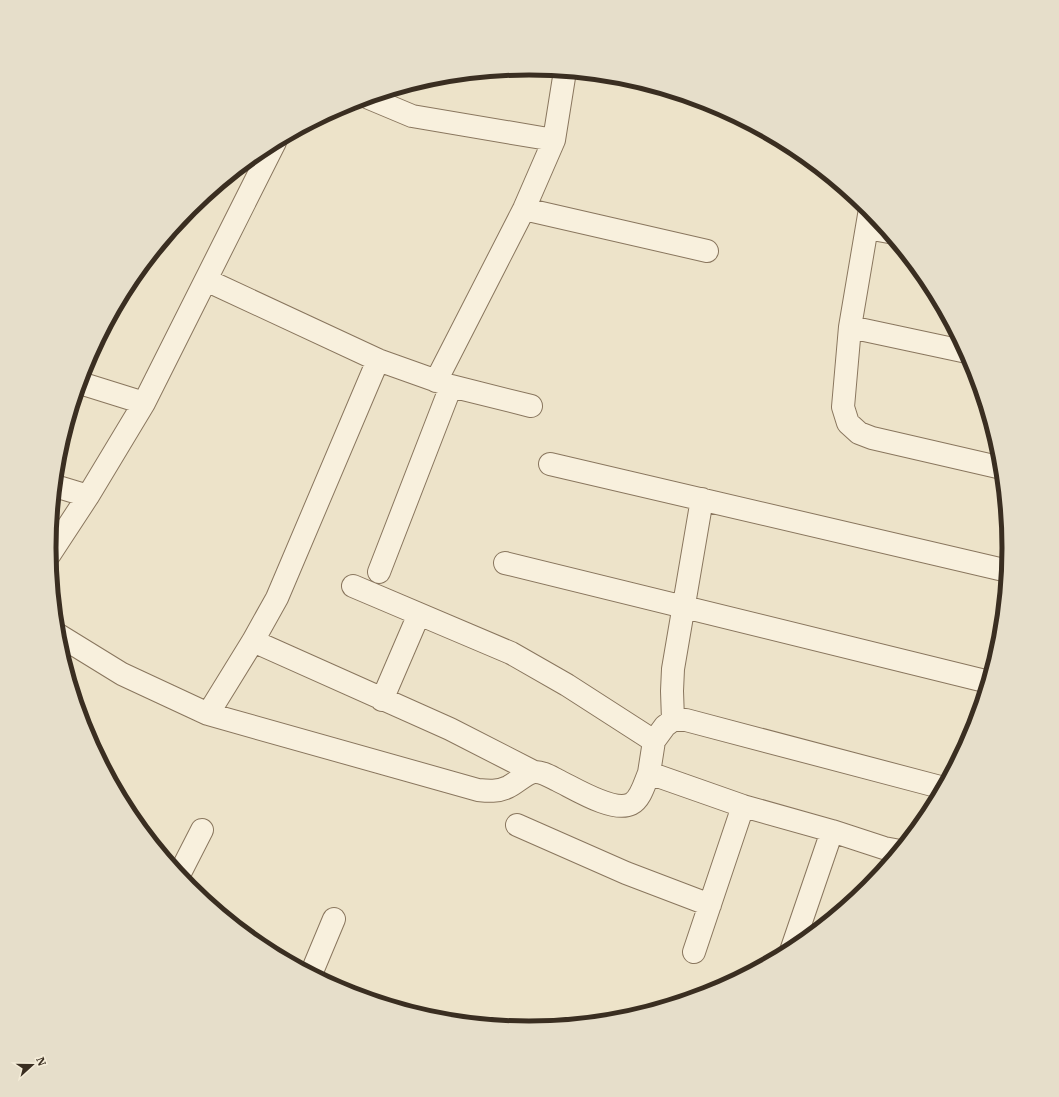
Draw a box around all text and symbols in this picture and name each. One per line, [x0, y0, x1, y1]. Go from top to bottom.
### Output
north arrow [12, 1045, 52, 1085]
text: N [33, 1055, 50, 1068]

